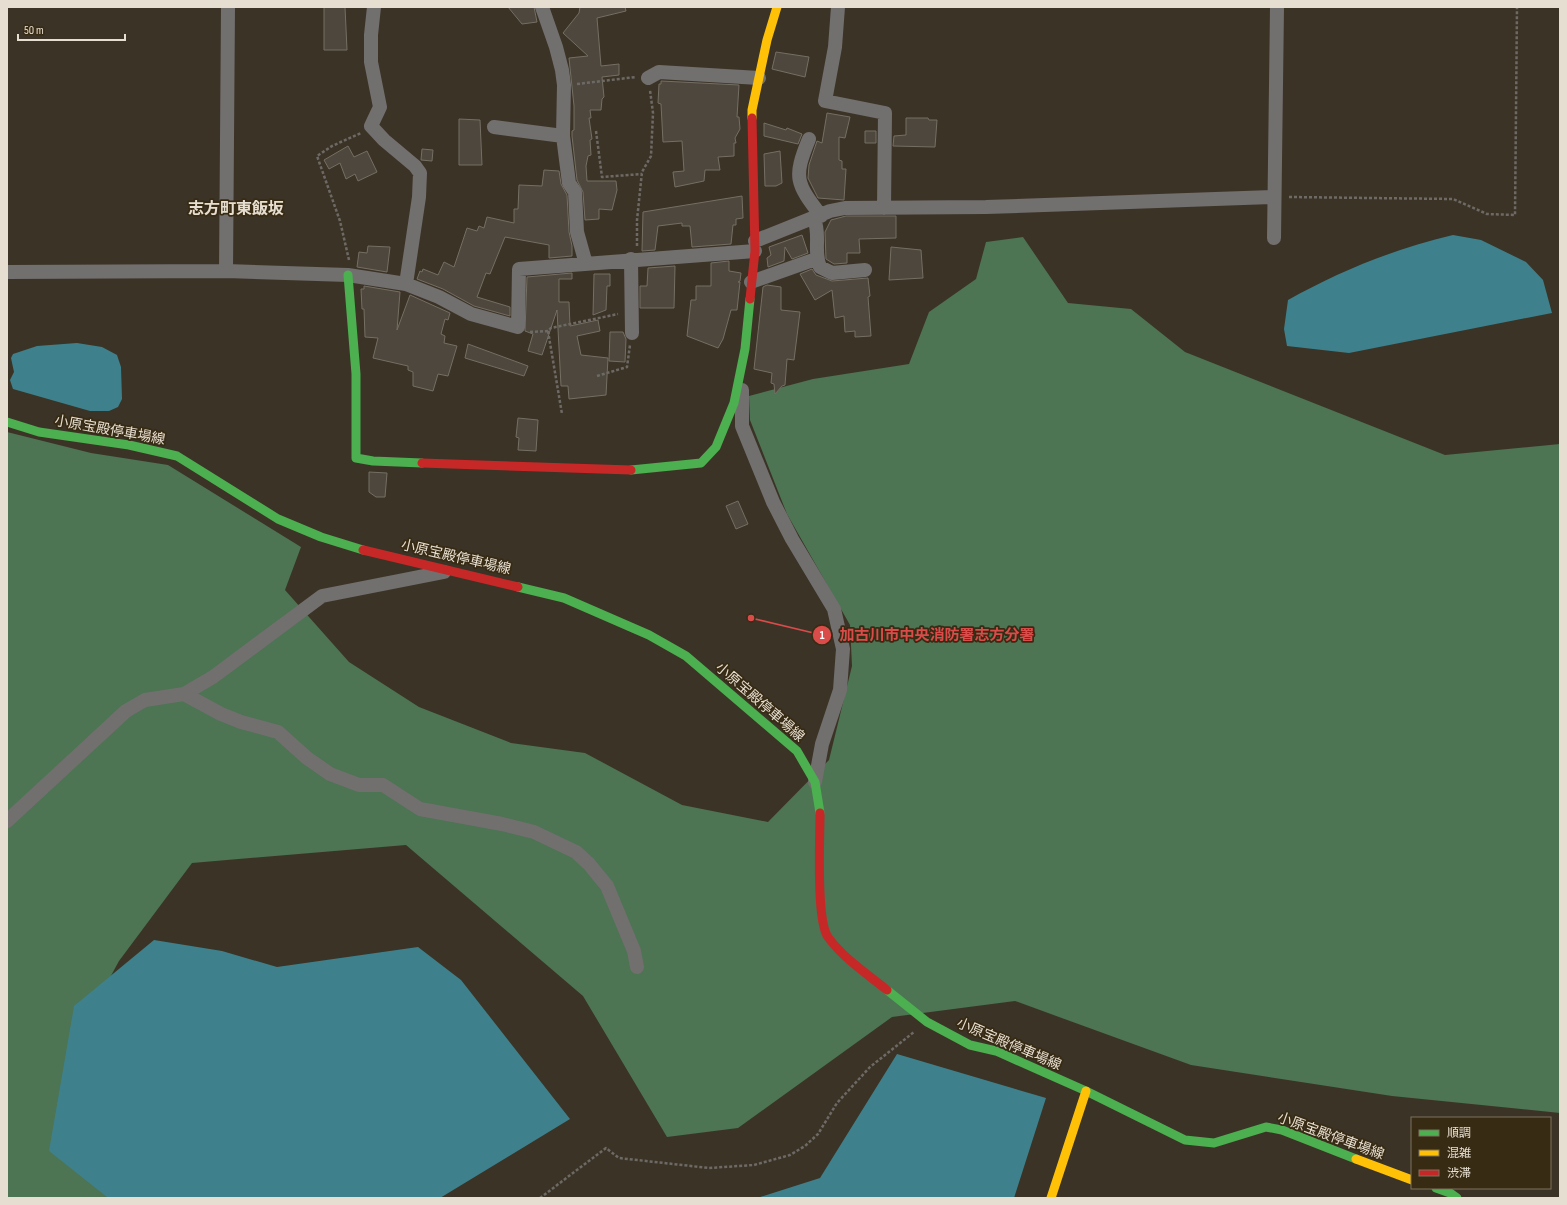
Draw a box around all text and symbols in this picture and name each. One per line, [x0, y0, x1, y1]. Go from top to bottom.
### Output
scale bar [18, 16, 125, 42]
text: 50 m [24, 23, 44, 38]
district label: 志方町東飯坂 [188, 200, 284, 219]
street label: 小原宝殿停車場線 [53, 412, 167, 448]
street label: 小原宝殿停車場線 [400, 536, 512, 578]
callout: 加古川市中央消防署志方分署 [812, 622, 1043, 649]
text: 加古川市中央消防署志方分署 [839, 626, 1035, 645]
text: 1 [820, 628, 825, 643]
street label: 小原宝殿停車場線 [712, 659, 808, 745]
street label: 小原宝殿停車場線 [954, 1014, 1064, 1074]
street label: 小原宝殿停車場線 [1275, 1109, 1387, 1163]
legend [1411, 1117, 1551, 1189]
text: 順調 [1447, 1126, 1471, 1141]
text: 混雑 [1447, 1146, 1471, 1161]
text: 渋滞 [1447, 1166, 1471, 1181]

